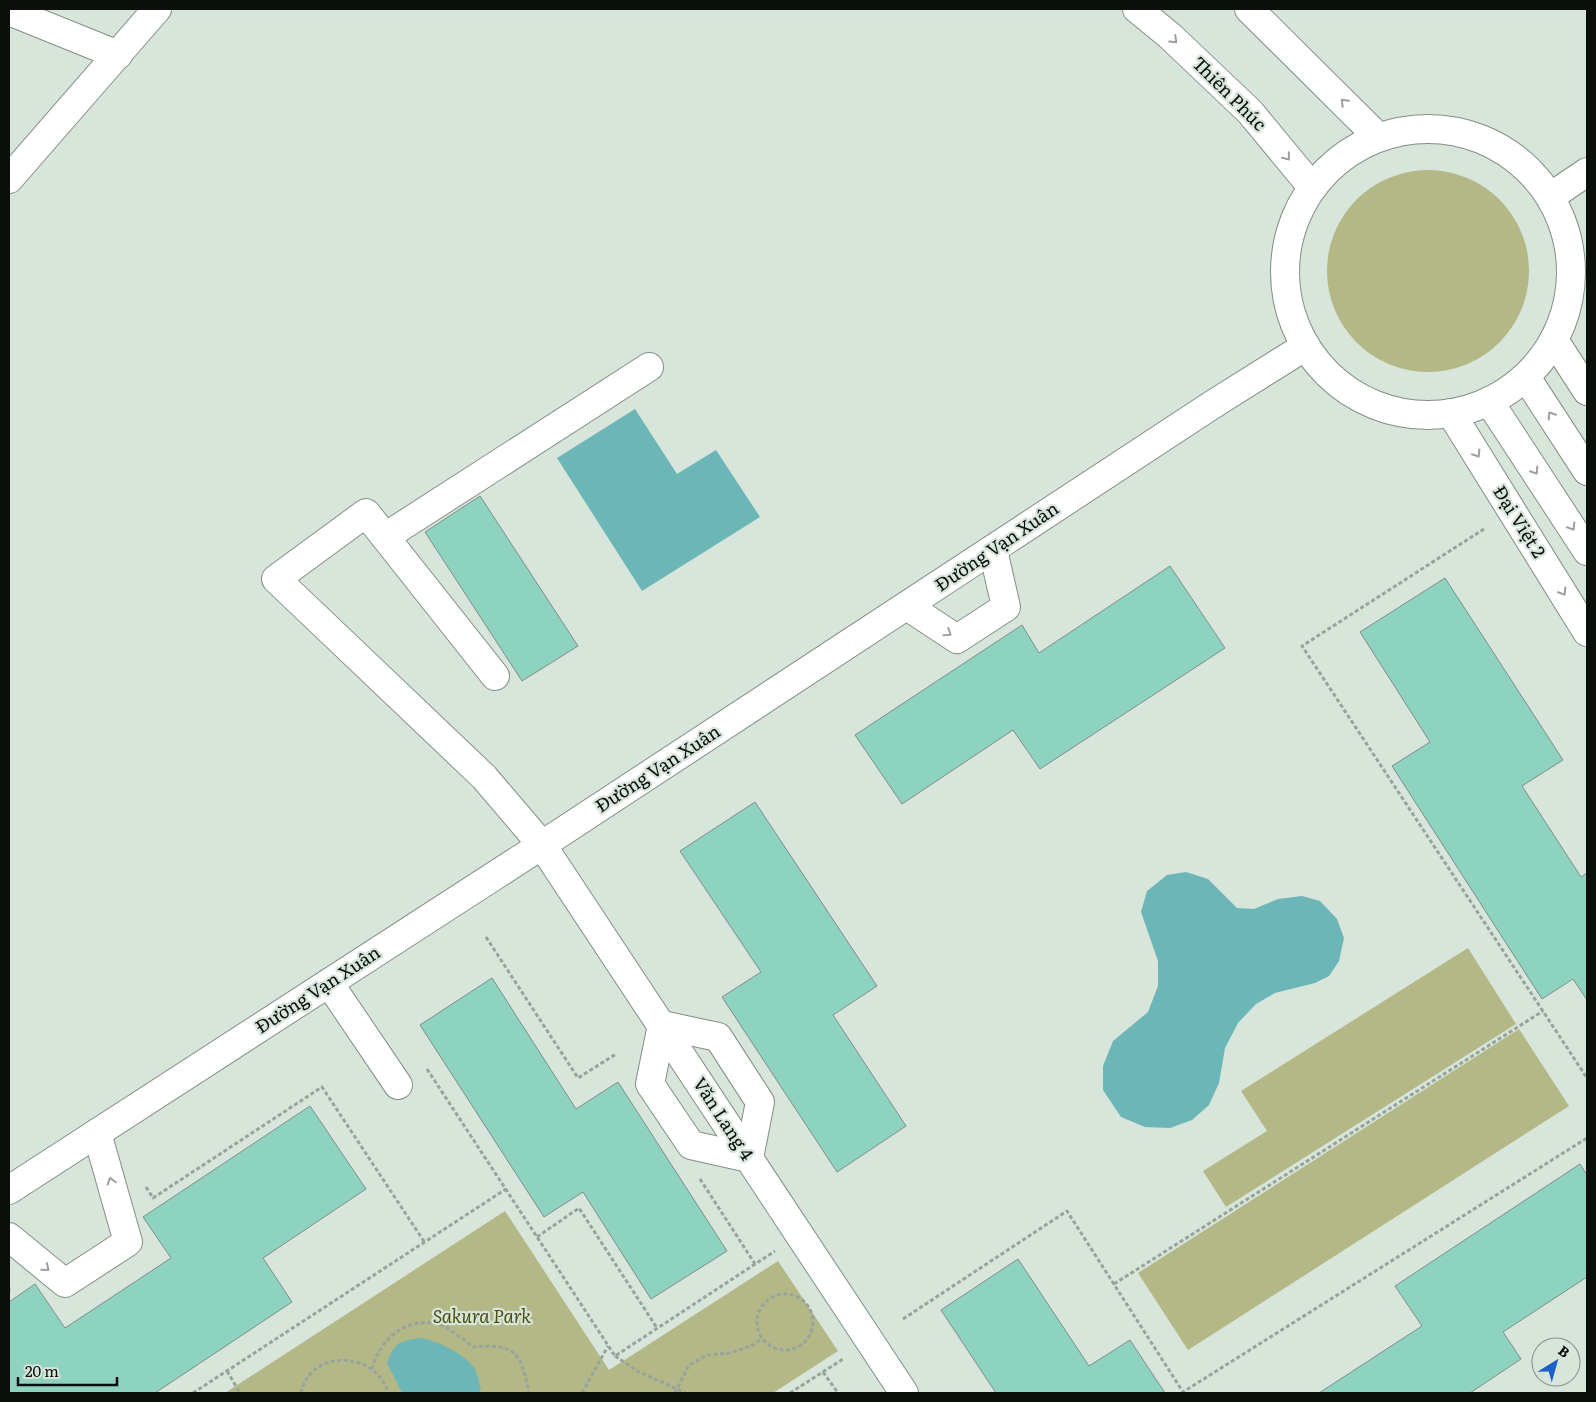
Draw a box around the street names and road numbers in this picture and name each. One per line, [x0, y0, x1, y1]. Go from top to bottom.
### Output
street label: Thiên Phúc [1187, 50, 1273, 136]
street label: Đại Việt 2 [1487, 480, 1553, 563]
street label: Đường Vạn Xuân [929, 494, 1064, 597]
street label: Đường Vạn Xuân [589, 717, 725, 818]
street label: Đường Vạn Xuân [249, 938, 385, 1039]
street label: Văn Lang 4 [687, 1071, 761, 1165]

